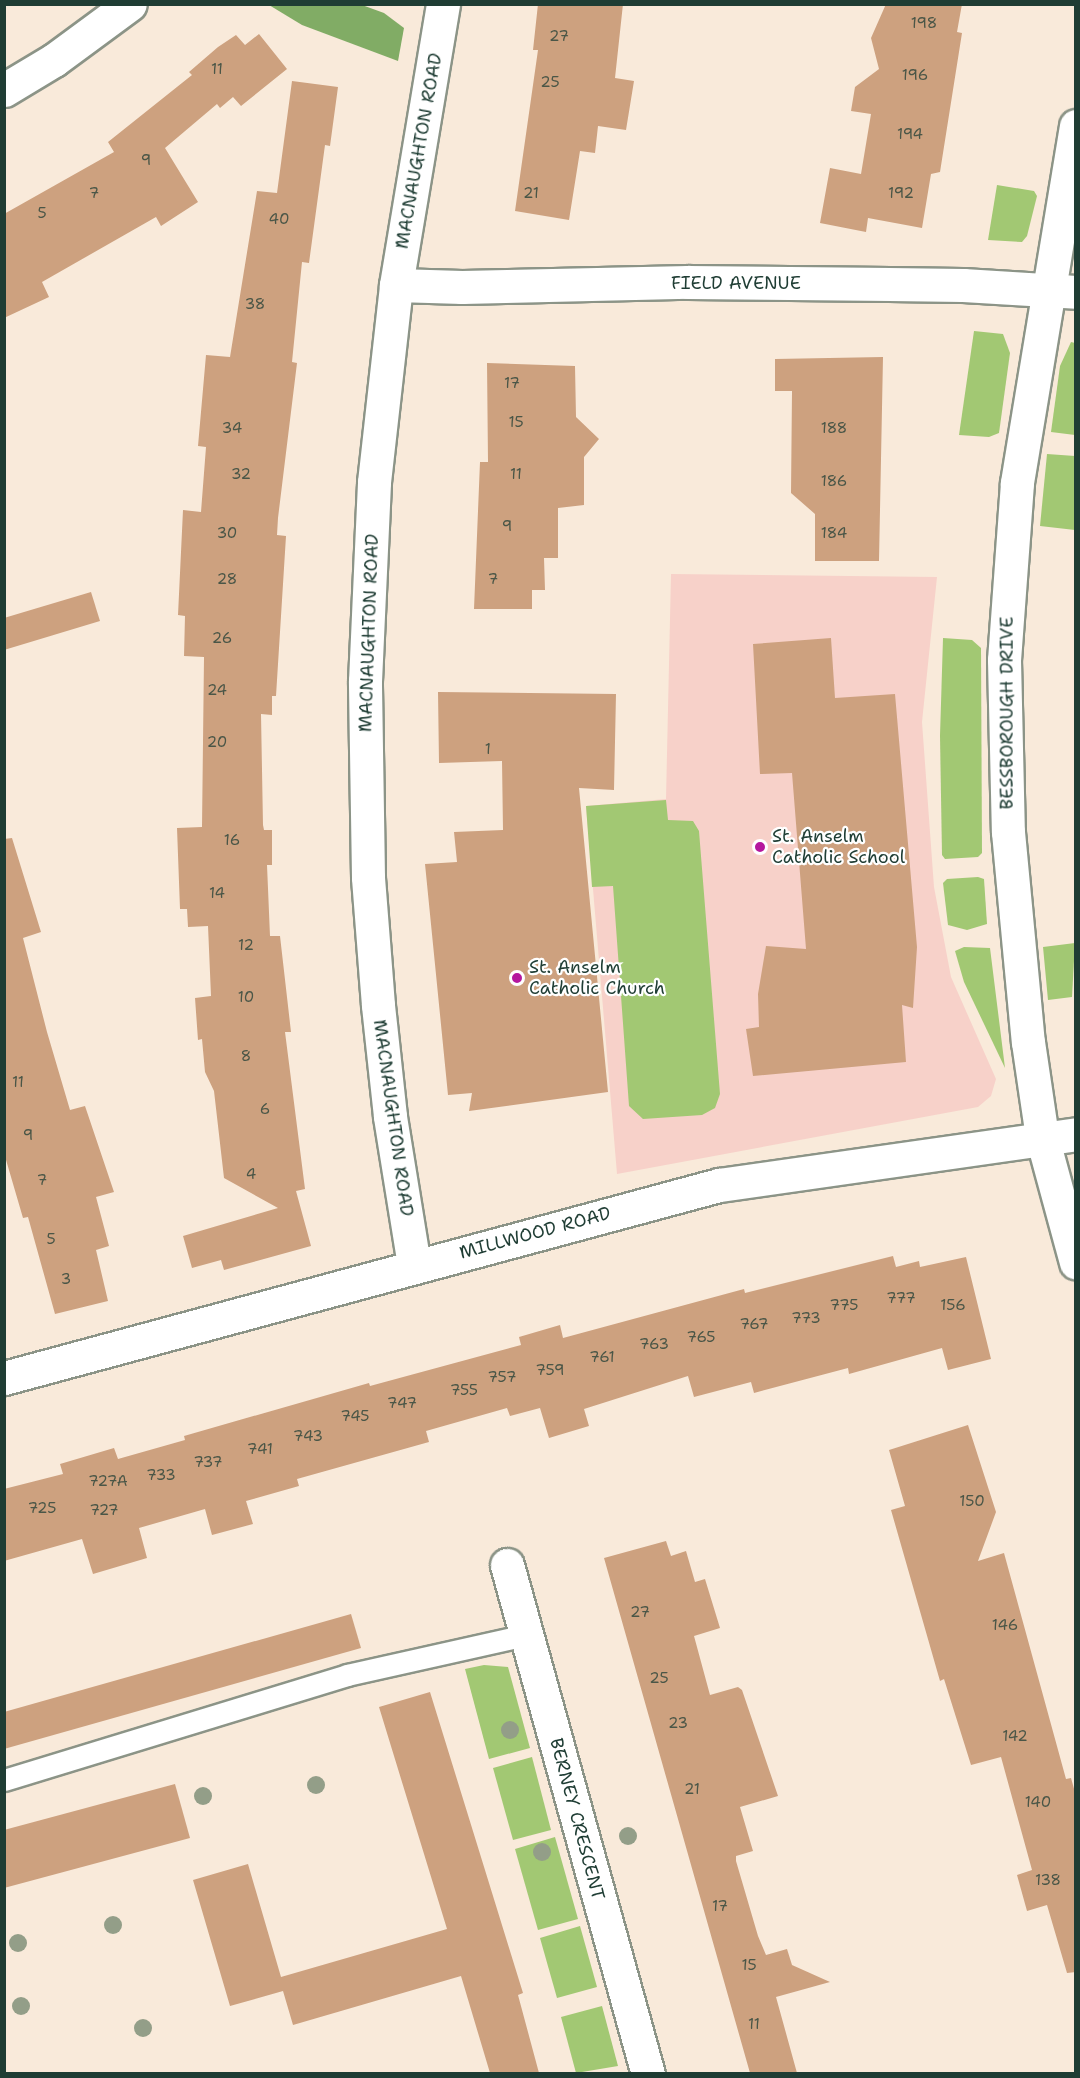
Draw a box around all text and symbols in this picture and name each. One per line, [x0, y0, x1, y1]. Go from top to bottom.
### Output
house number: 198 [911, 15, 937, 33]
house number: 27 [549, 28, 569, 46]
street label: MACNAUGHTON ROAD [391, 51, 447, 251]
house number: 11 [211, 61, 223, 79]
house number: 196 [902, 67, 928, 85]
house number: 25 [540, 74, 560, 92]
house number: 194 [897, 126, 923, 144]
house number: 9 [141, 152, 151, 170]
house number: 7 [89, 185, 99, 203]
house number: 21 [523, 185, 539, 203]
house number: 192 [888, 185, 914, 203]
house number: 5 [37, 205, 47, 223]
house number: 40 [269, 211, 289, 229]
street label: FIELD AVENUE [671, 272, 801, 294]
house number: 38 [245, 296, 265, 314]
house number: 17 [504, 375, 520, 393]
house number: 15 [508, 414, 524, 432]
house number: 34 [222, 420, 242, 438]
house number: 188 [821, 420, 847, 438]
house number: 32 [231, 466, 251, 484]
house number: 11 [510, 466, 522, 484]
house number: 186 [821, 473, 847, 491]
house number: 9 [502, 518, 512, 536]
house number: 30 [217, 525, 237, 543]
house number: 184 [821, 525, 847, 543]
street label: MACNAUGHTON ROAD [355, 533, 383, 733]
house number: 28 [217, 571, 237, 589]
house number: 7 [488, 571, 498, 589]
street label: BESSBOROUGH DRIVE [996, 617, 1018, 809]
house number: 26 [212, 630, 232, 648]
house number: 24 [207, 682, 227, 700]
house number: 20 [207, 734, 227, 752]
house number: 1 [485, 741, 491, 759]
place label: St. Anselm Catholic School [772, 826, 905, 868]
house number: 16 [224, 832, 240, 850]
marker: St. Anselm Catholic School [753, 840, 767, 854]
house number: 14 [209, 885, 225, 903]
house number: 12 [238, 937, 254, 955]
place label: St. Anselm Catholic Church [529, 957, 665, 1000]
marker: St. Anselm Catholic Church [510, 971, 524, 985]
house number: 10 [238, 989, 254, 1007]
street label: MACNAUGHTON ROAD [368, 1018, 418, 1218]
house number: 8 [241, 1048, 251, 1066]
house number: 11 [12, 1074, 24, 1092]
house number: 6 [260, 1101, 270, 1119]
house number: 9 [23, 1127, 33, 1145]
house number: 4 [246, 1166, 256, 1184]
house number: 7 [37, 1172, 47, 1190]
street label: MILLWOOD ROAD [457, 1202, 613, 1264]
house number: 5 [46, 1231, 56, 1249]
house number: 3 [61, 1271, 71, 1289]
house number: 777 [886, 1290, 916, 1308]
house number: 775 [830, 1297, 858, 1315]
house number: 156 [940, 1297, 966, 1315]
house number: 773 [791, 1310, 821, 1328]
house number: 767 [739, 1316, 769, 1334]
house number: 765 [687, 1329, 715, 1347]
house number: 763 [639, 1336, 669, 1354]
house number: 761 [589, 1349, 615, 1367]
house number: 759 [536, 1362, 564, 1380]
house number: 757 [488, 1369, 516, 1387]
house number: 755 [450, 1382, 478, 1400]
house number: 747 [387, 1395, 417, 1413]
house number: 745 [340, 1408, 370, 1426]
house number: 743 [293, 1428, 323, 1446]
house number: 741 [247, 1441, 273, 1459]
house number: 737 [193, 1454, 223, 1472]
house number: 733 [146, 1467, 176, 1485]
house number: 727A [88, 1473, 128, 1491]
house number: 150 [959, 1493, 985, 1511]
house number: 725 [28, 1500, 56, 1518]
house number: 727 [89, 1502, 119, 1520]
house number: 27 [630, 1604, 650, 1622]
house number: 146 [992, 1617, 1018, 1635]
house number: 25 [649, 1670, 669, 1688]
house number: 23 [668, 1715, 688, 1733]
house number: 142 [1002, 1728, 1028, 1746]
street label: BERNEY CRESCENT [545, 1736, 609, 1902]
house number: 21 [684, 1781, 700, 1799]
house number: 140 [1025, 1794, 1051, 1812]
house number: 138 [1035, 1872, 1061, 1890]
house number: 17 [712, 1898, 728, 1916]
house number: 15 [741, 1957, 757, 1975]
house number: 11 [748, 2016, 760, 2034]

